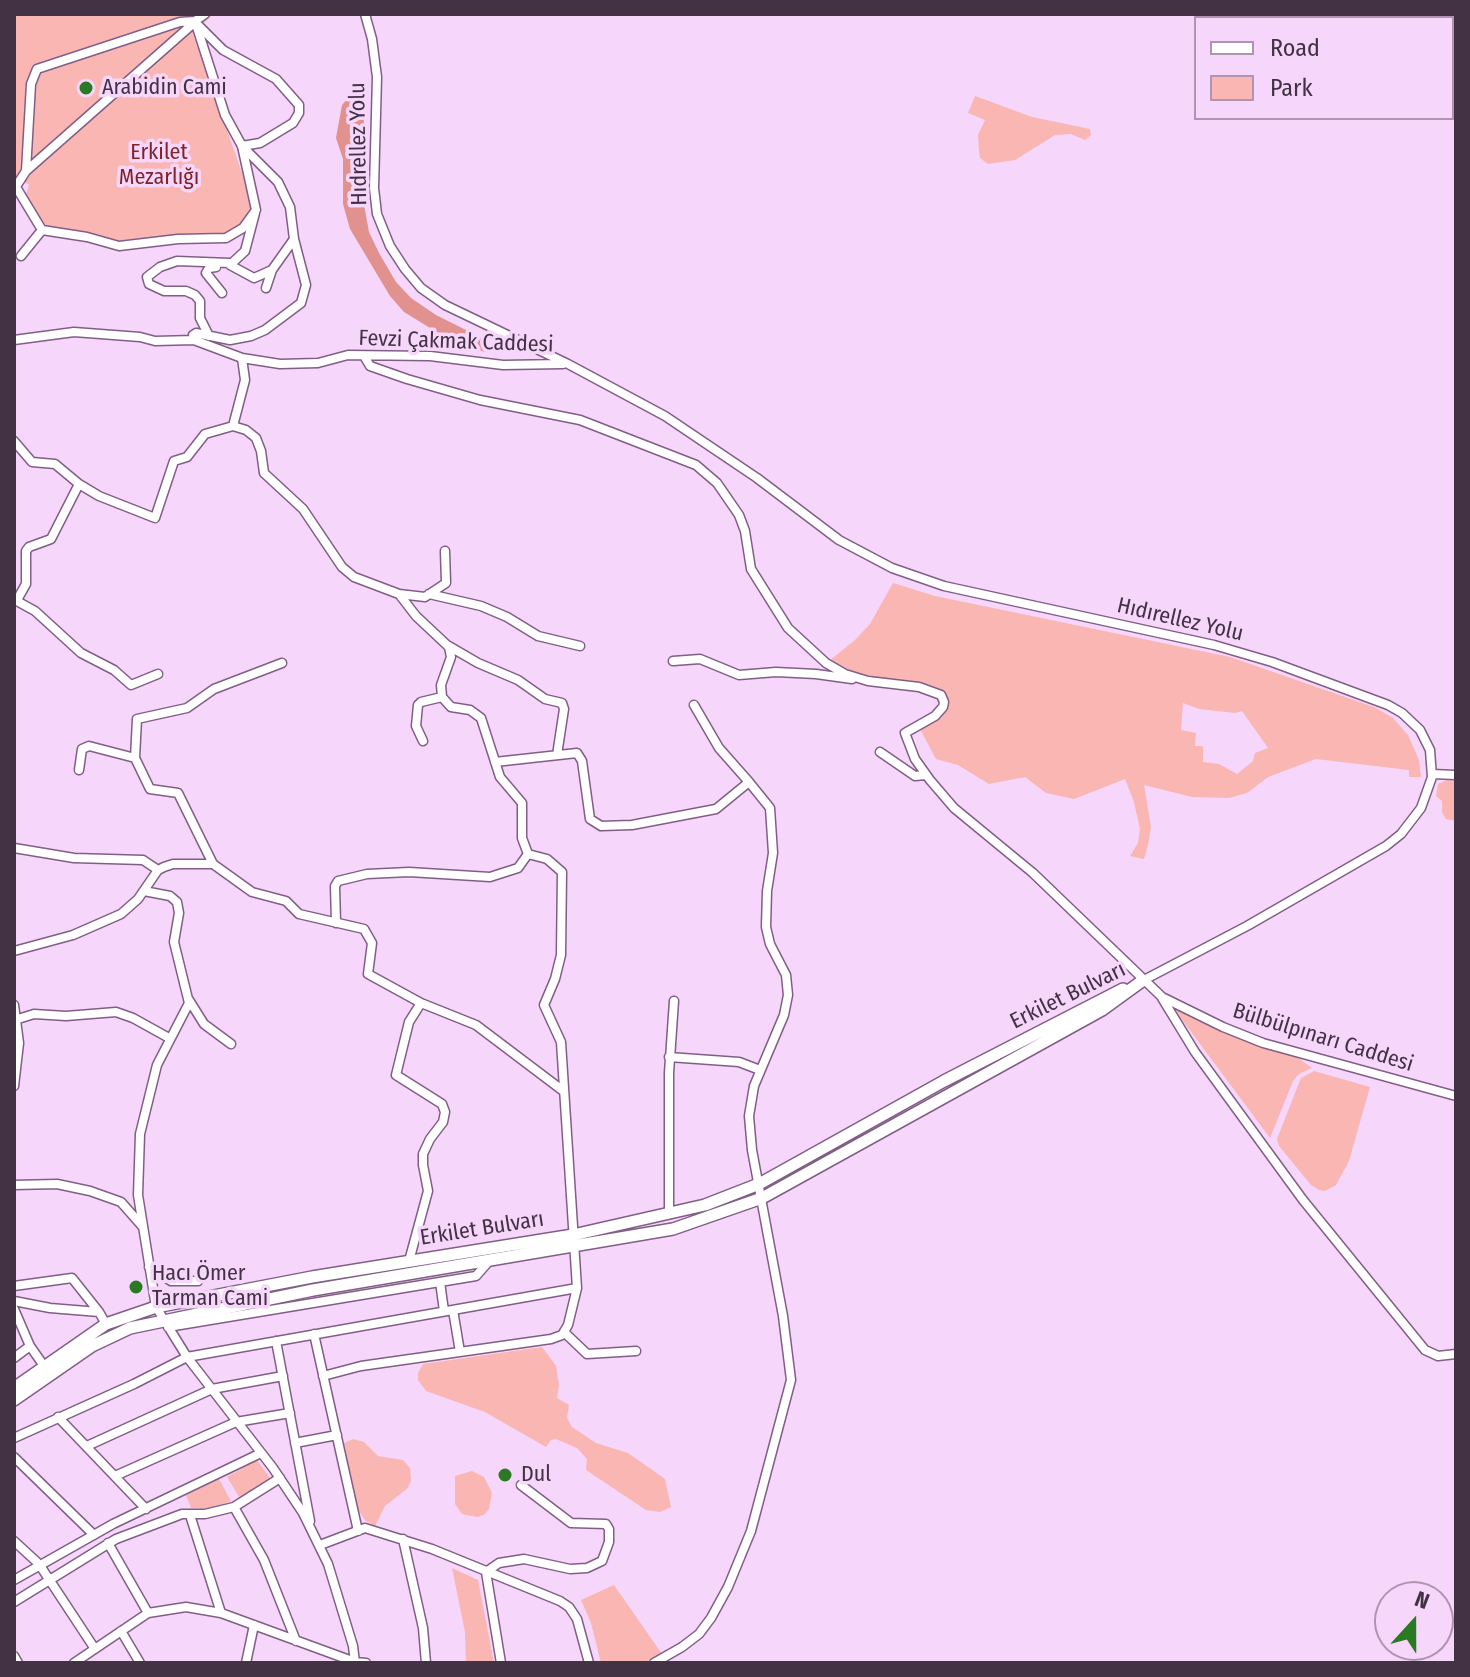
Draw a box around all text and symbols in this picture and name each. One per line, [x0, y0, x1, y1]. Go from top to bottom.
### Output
legend [1194, 16, 1454, 120]
text: Road [1270, 34, 1320, 62]
text: Park [1270, 74, 1313, 102]
place label: Arabidin Cami [102, 75, 227, 101]
marker: Arabidin Cami [77, 79, 95, 97]
street label: Hıdrellez Yolu [345, 82, 373, 206]
park label: Erkilet Mezarlığı [119, 140, 199, 192]
street label: Fevzi Çakmak Caddesi [358, 325, 554, 359]
street label: Hıdırellez Yolu [1114, 593, 1246, 647]
street label: Erkilet Bulvarı [1006, 957, 1130, 1035]
street label: Bülbülpınarı Caddesi [1229, 998, 1417, 1078]
street label: Erkilet Bulvarı [418, 1206, 546, 1252]
place label: Hacı Ömer Tarman Cami [152, 1261, 268, 1312]
marker: Hacı Ömer Tarman Cami [127, 1278, 145, 1296]
place label: Dul [521, 1462, 551, 1488]
marker: Dul [496, 1466, 514, 1484]
north arrow [1374, 1581, 1454, 1661]
text: N [1411, 1585, 1433, 1615]

